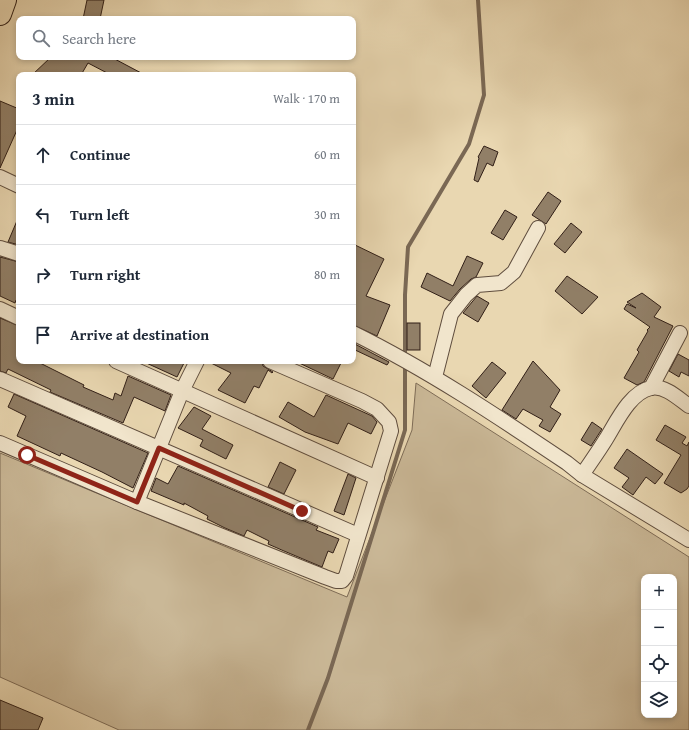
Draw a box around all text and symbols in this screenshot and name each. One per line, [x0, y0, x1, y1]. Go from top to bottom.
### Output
search box [16, 16, 356, 60]
icon: search [30, 27, 52, 49]
text: Search here [62, 28, 136, 49]
text: 3 min [32, 86, 74, 111]
text: Walk · 170 m [273, 89, 340, 108]
icon: ahead [32, 144, 54, 166]
text: Continue [70, 144, 131, 165]
text: 60 m [314, 145, 340, 164]
icon: left [32, 204, 54, 226]
text: Turn left [70, 204, 129, 225]
text: 30 m [314, 205, 340, 224]
icon: right [32, 264, 54, 286]
text: Turn right [70, 264, 141, 285]
text: 80 m [314, 265, 340, 284]
icon: arrive [32, 324, 54, 346]
text: Arrive at destination [70, 324, 209, 345]
route start [18, 446, 36, 464]
route end [293, 502, 311, 520]
map controls [641, 574, 677, 718]
button: + [641, 574, 677, 610]
button: − [641, 610, 677, 646]
button: locate [641, 646, 677, 682]
button: layers [641, 682, 677, 718]

